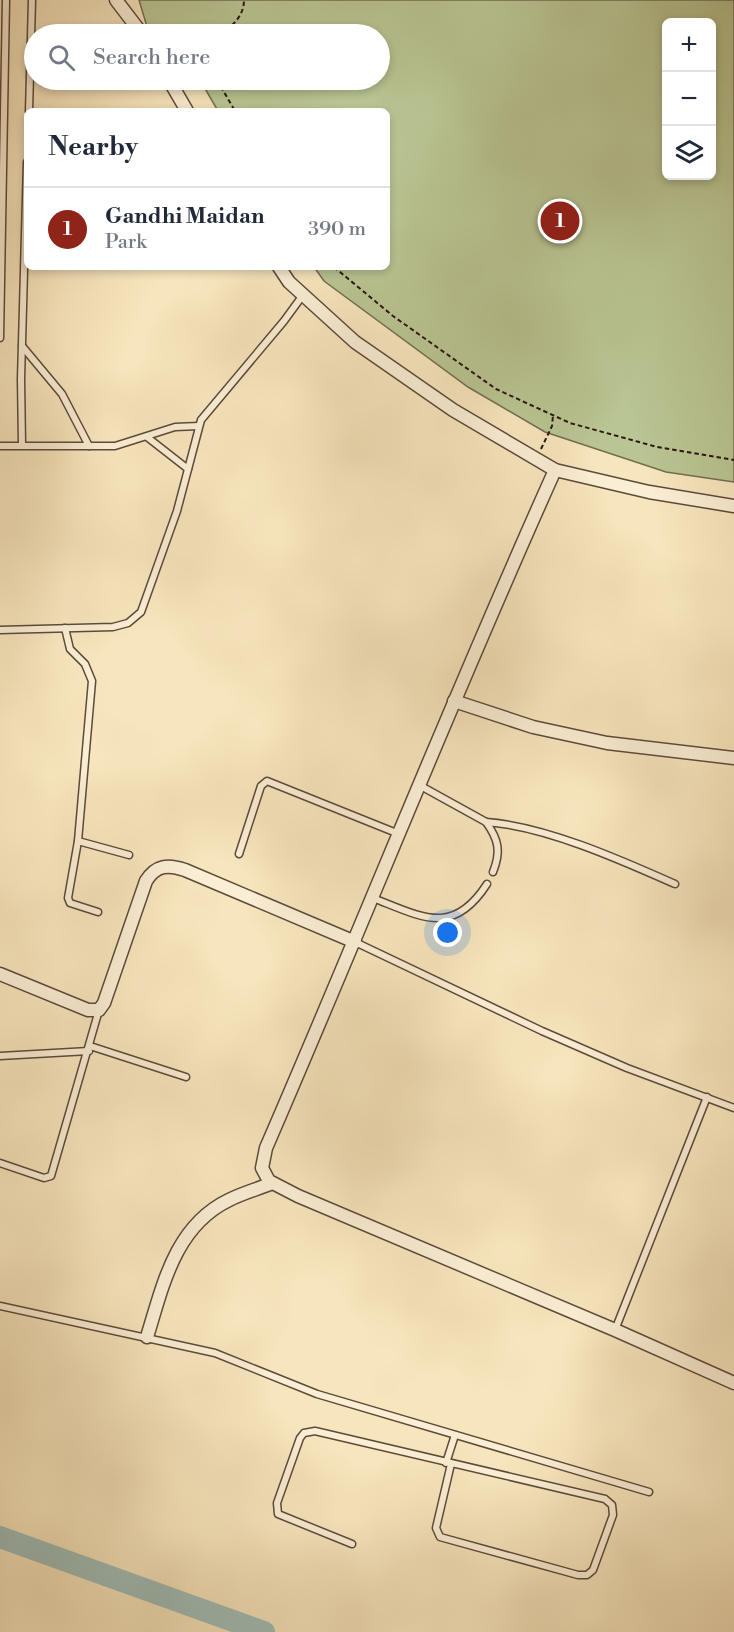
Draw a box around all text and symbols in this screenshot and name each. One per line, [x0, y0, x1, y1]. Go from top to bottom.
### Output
map controls [662, 18, 716, 180]
button: + [662, 18, 716, 72]
search box [24, 24, 390, 90]
icon: search [45, 41, 78, 74]
text: Search here [93, 44, 210, 71]
button: − [662, 72, 716, 126]
button: layers [662, 126, 716, 180]
text: Nearby [48, 131, 138, 163]
pin: 1 [540, 198, 580, 244]
text: Gandhi Maidan [105, 203, 264, 230]
text: 1 [63, 217, 72, 242]
text: 390 m [308, 217, 366, 242]
text: Park [105, 230, 147, 255]
your location [433, 918, 462, 947]

